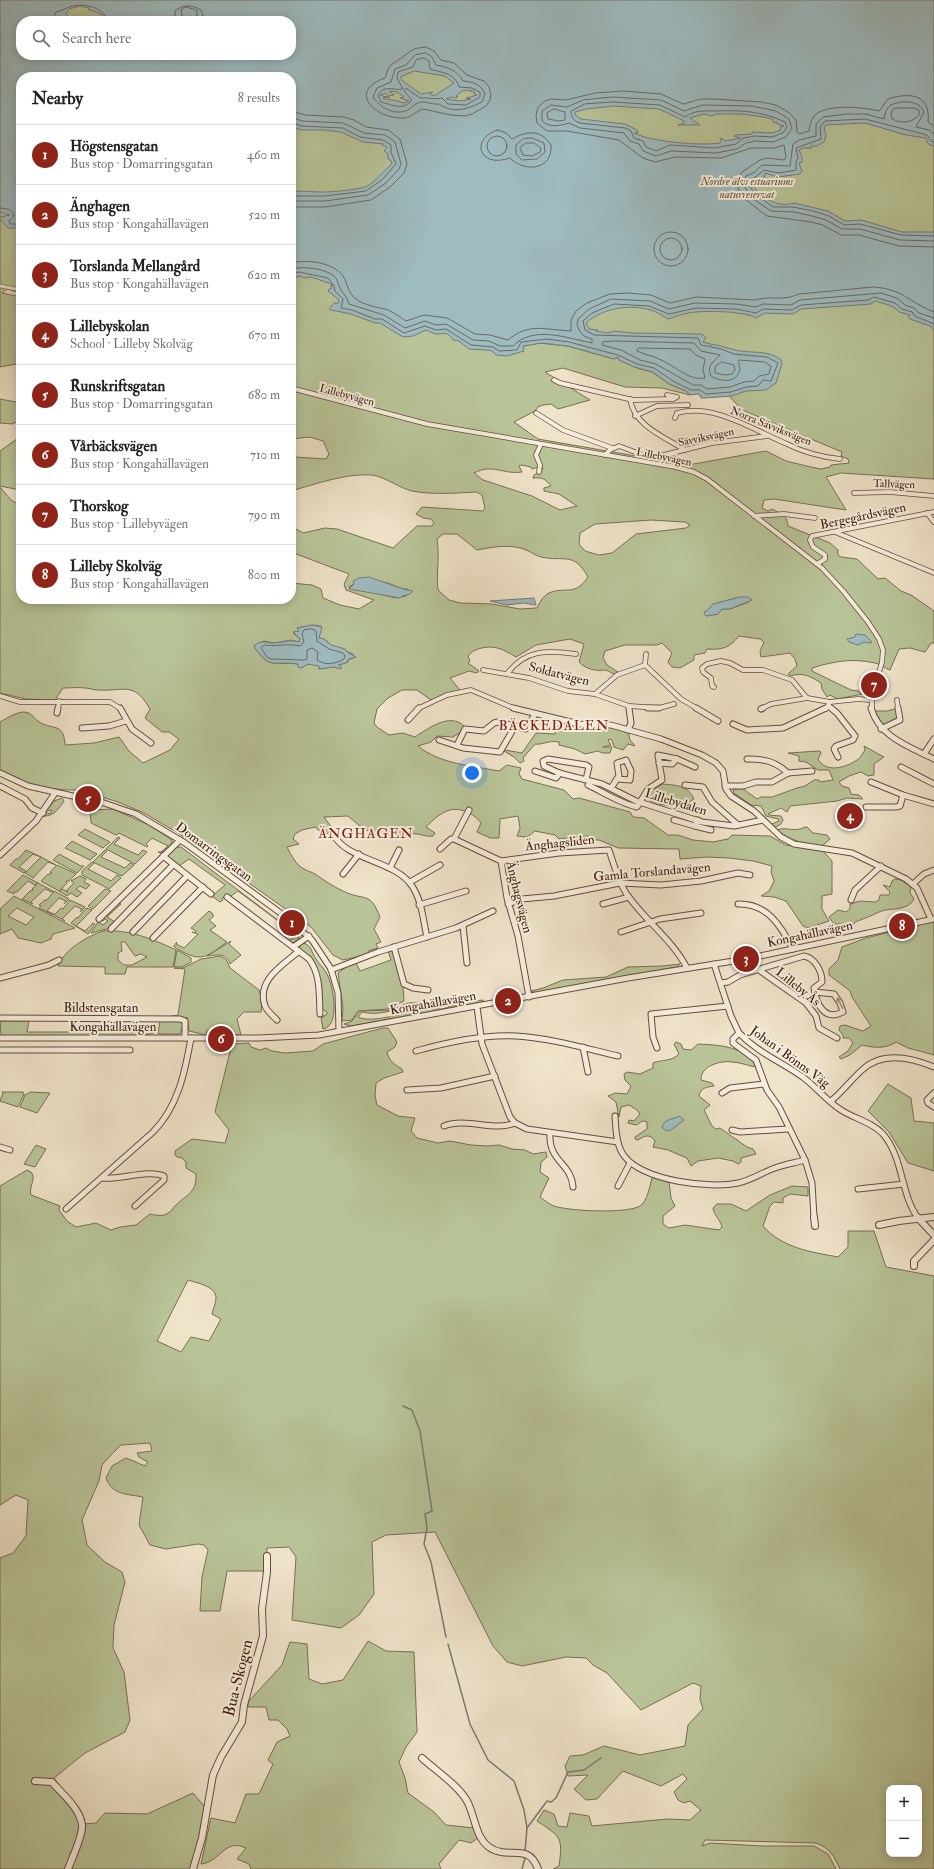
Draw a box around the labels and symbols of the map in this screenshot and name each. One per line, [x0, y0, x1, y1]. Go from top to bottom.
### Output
park label: Nordre älvs estuariums naturreservat [700, 175, 794, 201]
street label: Lillebyvägen [318, 381, 376, 410]
street label: Norra Sävviksvägen [728, 404, 814, 448]
street label: Sävviksvägen [677, 425, 735, 449]
street label: Lillebyvägen [635, 445, 693, 470]
street label: Tallvägen [873, 477, 916, 491]
street label: Bergegårdsvägen [819, 499, 908, 533]
street label: Soldatvägen [527, 659, 591, 689]
pin: 7 [861, 670, 887, 700]
district label: BÄCKEDALEN [499, 717, 609, 734]
your location [462, 763, 482, 783]
pin: 5 [75, 784, 101, 814]
street label: Lillebydalen [643, 785, 709, 820]
pin: 4 [837, 801, 863, 831]
street label: Domarringsgatan [172, 819, 256, 885]
district label: ÄNGHAGEN [317, 825, 414, 842]
street label: Änghagsliden [524, 831, 596, 855]
street label: Änghagsvägen [502, 858, 536, 935]
street label: Gamla Torslandavägen [593, 859, 712, 885]
pin: 1 [279, 908, 305, 938]
pin: 8 [889, 911, 915, 941]
street label: Kongahällavägen [766, 917, 854, 951]
pin: 3 [733, 944, 759, 974]
street label: Lilleby Ås [772, 964, 824, 1011]
pin: 2 [495, 986, 521, 1016]
street label: Kongahällavägen [389, 988, 477, 1018]
one-way arrow [836, 997, 843, 1009]
street label: Bildstensgatan [64, 1000, 139, 1016]
street label: Kongahällavägen [70, 1019, 157, 1035]
street label: Johan i Bönns Väg [746, 1022, 834, 1092]
pin: 6 [208, 1024, 234, 1054]
street label: Bua-Skogen [219, 1637, 257, 1719]

